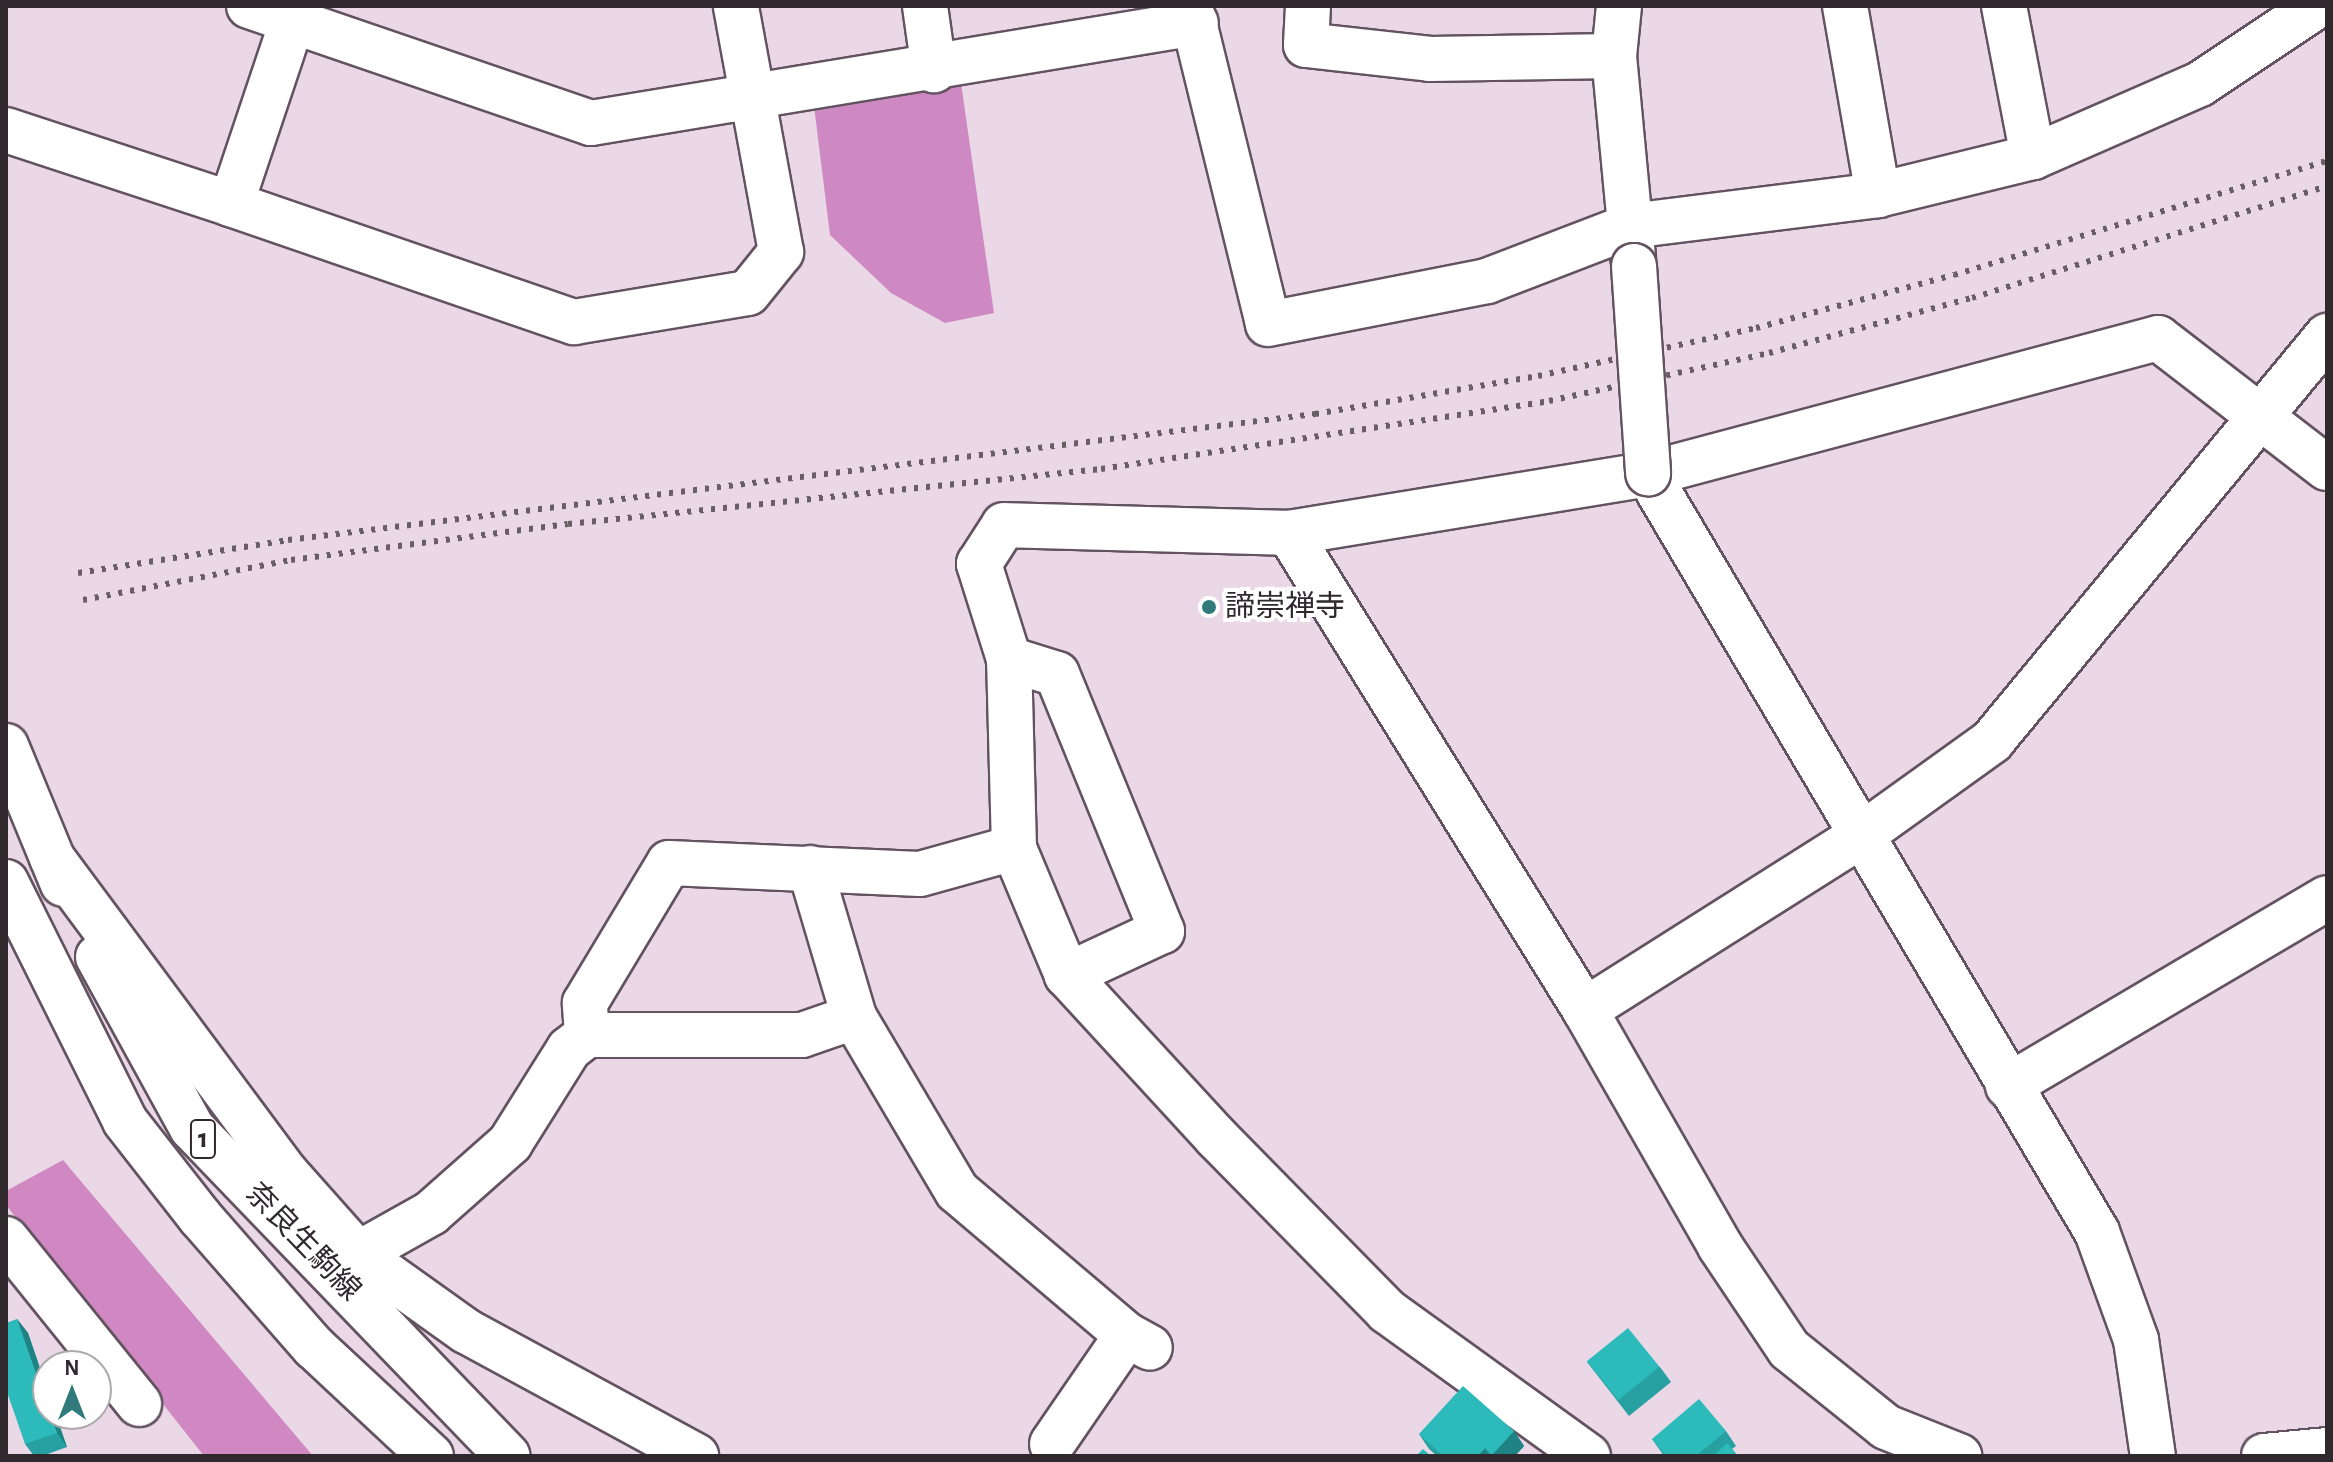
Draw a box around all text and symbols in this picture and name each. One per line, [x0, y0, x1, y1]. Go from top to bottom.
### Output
place label: 諦崇禅寺 [1225, 589, 1345, 625]
marker: 諦崇禅寺 [1200, 598, 1218, 616]
road number: 1 [189, 1115, 217, 1163]
street label: 奈良生駒線 [238, 1176, 368, 1308]
north arrow [32, 1350, 112, 1430]
text: N [64, 1357, 80, 1379]

